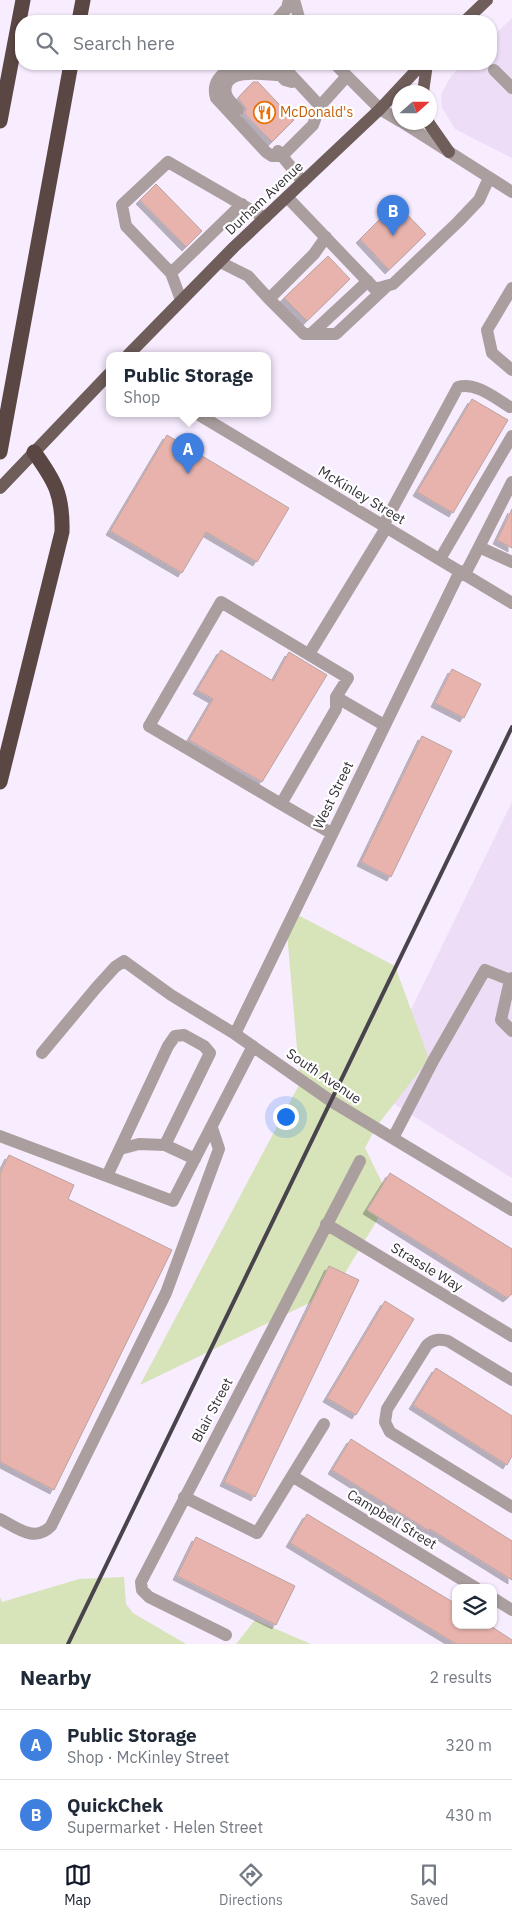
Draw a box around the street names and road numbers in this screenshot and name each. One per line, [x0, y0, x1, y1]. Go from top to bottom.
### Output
street label: Durham Avenue [221, 157, 307, 239]
street label: McKinley Street [315, 462, 409, 528]
street label: West Street [309, 758, 357, 832]
street label: South Avenue [283, 1044, 365, 1108]
street label: Strassle Way [388, 1239, 466, 1295]
street label: Blair Street [187, 1374, 237, 1445]
street label: Campbell Street [344, 1485, 440, 1553]

